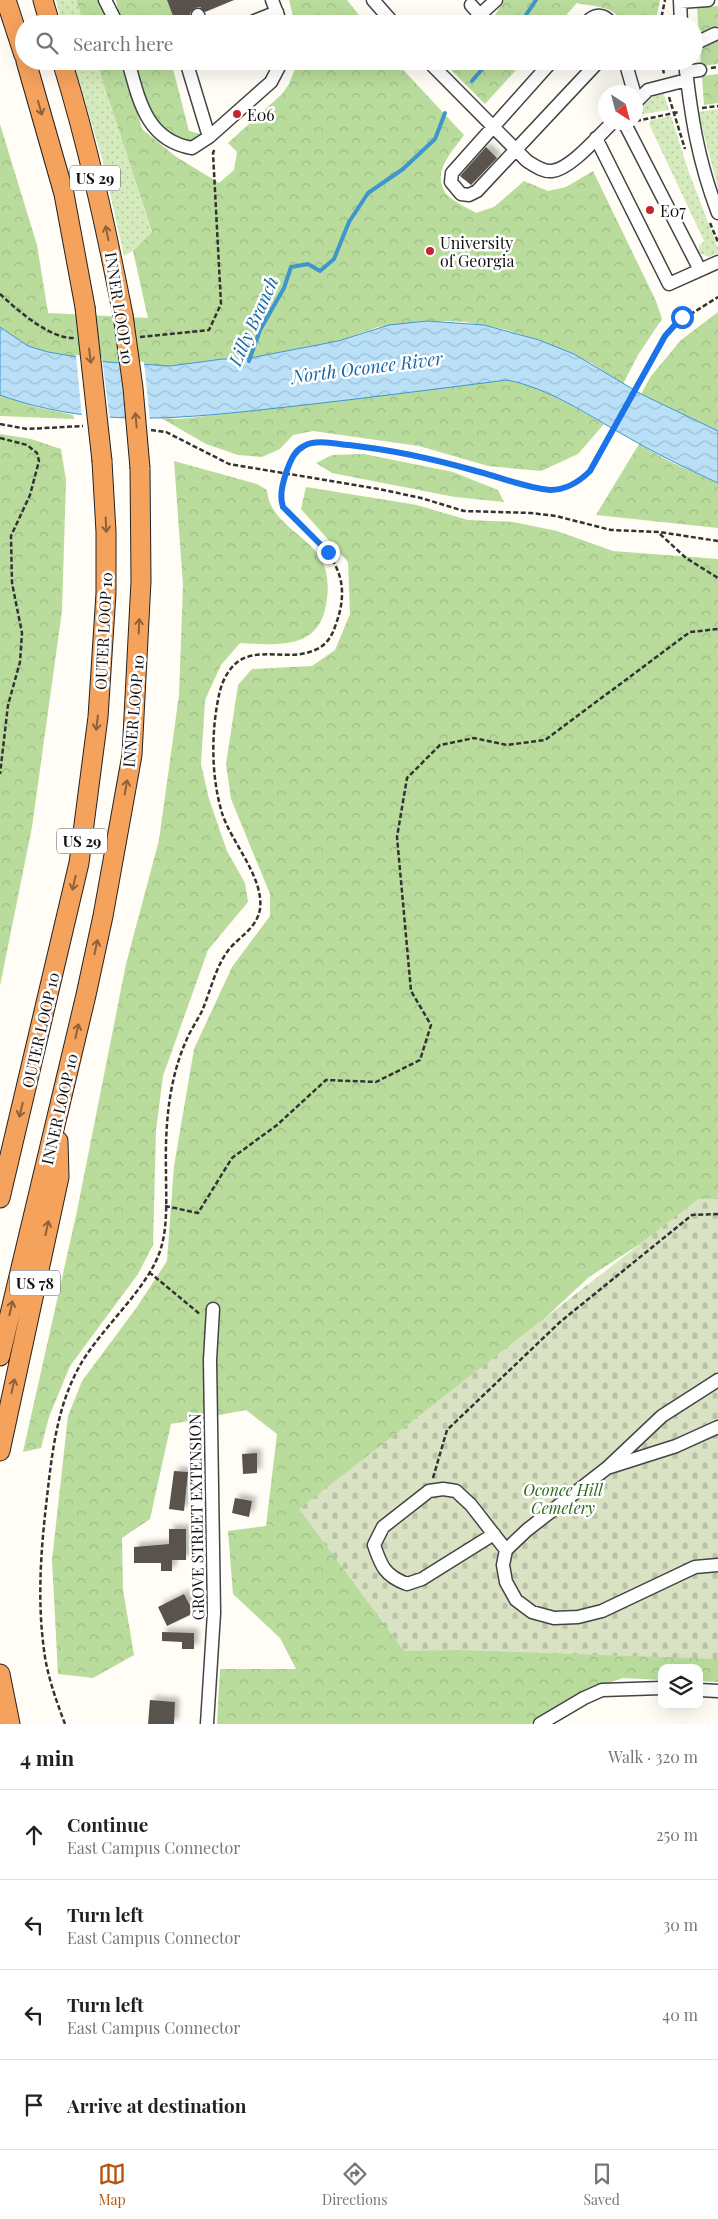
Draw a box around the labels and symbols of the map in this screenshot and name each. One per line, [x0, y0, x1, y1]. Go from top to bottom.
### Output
north arrow [598, 85, 643, 130]
one-way arrow [35, 99, 45, 115]
place label: E06 [247, 104, 275, 125]
marker: E06 [231, 108, 243, 120]
road number: US 29 [70, 166, 120, 190]
place label: E07 [660, 200, 686, 221]
marker: E07 [644, 204, 656, 216]
one-way arrow [102, 225, 111, 241]
place label: University of Georgia [440, 232, 514, 271]
marker: University of Georgia [424, 245, 436, 257]
street label: INNER LOOP 10 [101, 250, 139, 366]
water label: Lilly Branch [222, 273, 283, 370]
route start [671, 306, 694, 329]
water label: North Oconee River [288, 346, 445, 388]
one-way arrow [85, 347, 95, 363]
one-way arrow [131, 412, 140, 428]
one-way arrow [101, 517, 111, 533]
route end [317, 541, 340, 564]
street label: OUTER LOOP 10 [89, 572, 117, 690]
one-way arrow [135, 618, 144, 634]
street label: INNER LOOP 10 [118, 654, 148, 768]
one-way arrow [92, 714, 102, 730]
one-way arrow [121, 780, 131, 796]
road number: US 29 [57, 828, 107, 854]
one-way arrow [69, 875, 78, 891]
one-way arrow [92, 940, 101, 956]
street label: OUTER LOOP 10 [17, 970, 63, 1090]
one-way arrow [73, 1024, 82, 1040]
street label: INNER LOOP 10 [36, 1051, 82, 1167]
one-way arrow [16, 1101, 26, 1117]
one-way arrow [43, 1220, 52, 1236]
road number: US 78 [10, 1270, 60, 1296]
one-way arrow [7, 1301, 16, 1317]
one-way arrow [9, 1379, 18, 1395]
street label: GROVE STREET EXTENSION [184, 1413, 208, 1621]
park label: Oconee Hill Cemetery [523, 1479, 603, 1518]

